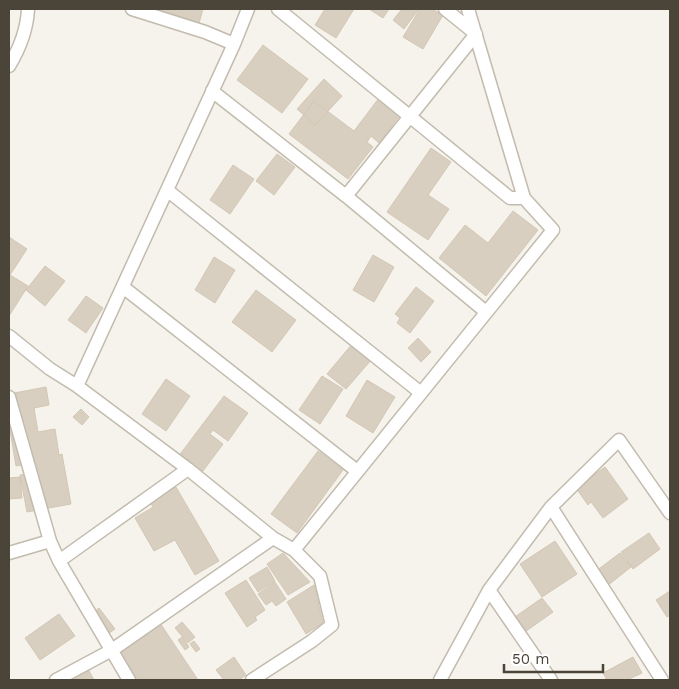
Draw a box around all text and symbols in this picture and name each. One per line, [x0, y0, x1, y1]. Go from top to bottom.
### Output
scale bar [504, 642, 603, 674]
text: 50 m [512, 650, 549, 668]

